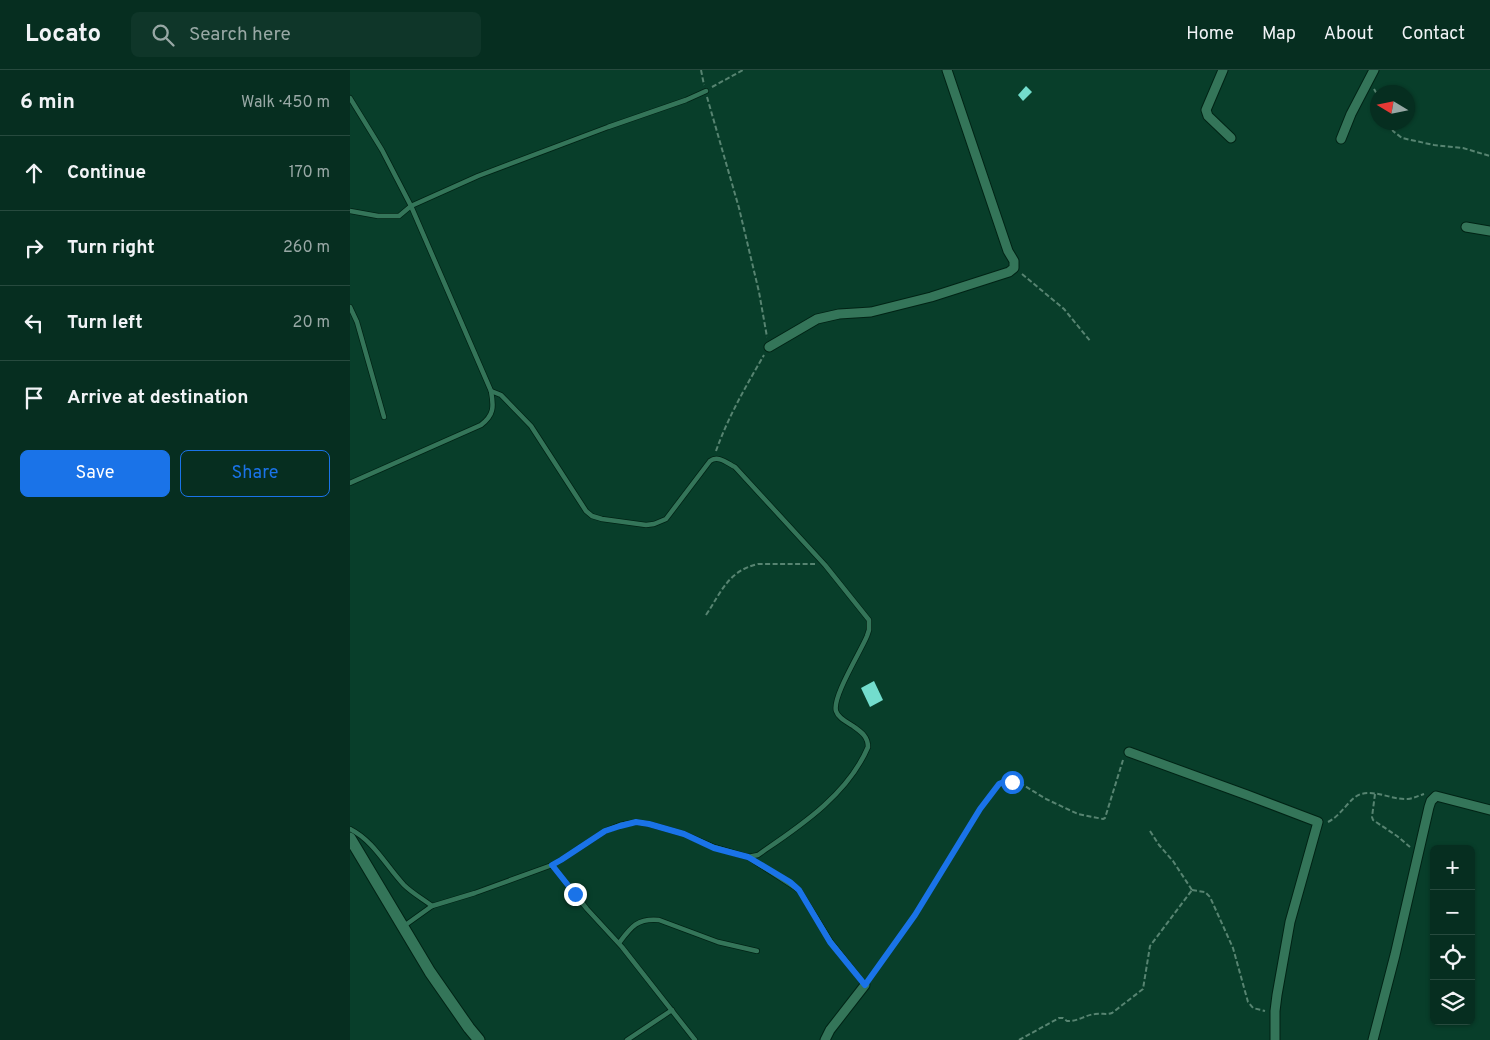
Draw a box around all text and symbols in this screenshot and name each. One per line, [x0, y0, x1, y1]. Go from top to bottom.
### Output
search box [131, 12, 481, 57]
text: Locato [25, 20, 101, 50]
icon: search [149, 21, 177, 49]
text: Search here [189, 23, 291, 47]
text: Home [1186, 23, 1234, 46]
text: Map [1262, 23, 1296, 46]
text: About [1324, 23, 1373, 46]
text: Contact [1401, 23, 1465, 46]
north arrow [1370, 85, 1415, 130]
text: 6 min [20, 89, 75, 116]
text: Walk · 450 m [241, 93, 330, 113]
icon: ahead [20, 159, 48, 187]
text: Continue [67, 161, 146, 185]
text: 170 m [289, 163, 330, 183]
icon: right [20, 234, 48, 262]
text: Turn right [67, 236, 155, 260]
text: 260 m [283, 238, 330, 258]
icon: left [20, 309, 48, 337]
text: Turn left [67, 311, 143, 335]
text: 20 m [293, 313, 330, 333]
icon: arrive [20, 384, 48, 412]
text: Arrive at destination [67, 386, 248, 410]
button: Save [20, 450, 170, 497]
button: Share [180, 450, 330, 497]
route start [1001, 771, 1024, 794]
map controls [1430, 845, 1475, 1025]
button: + [1430, 845, 1475, 890]
route end [564, 883, 587, 906]
button: − [1430, 890, 1475, 935]
button: locate [1430, 935, 1475, 980]
button: layers [1430, 980, 1475, 1025]

